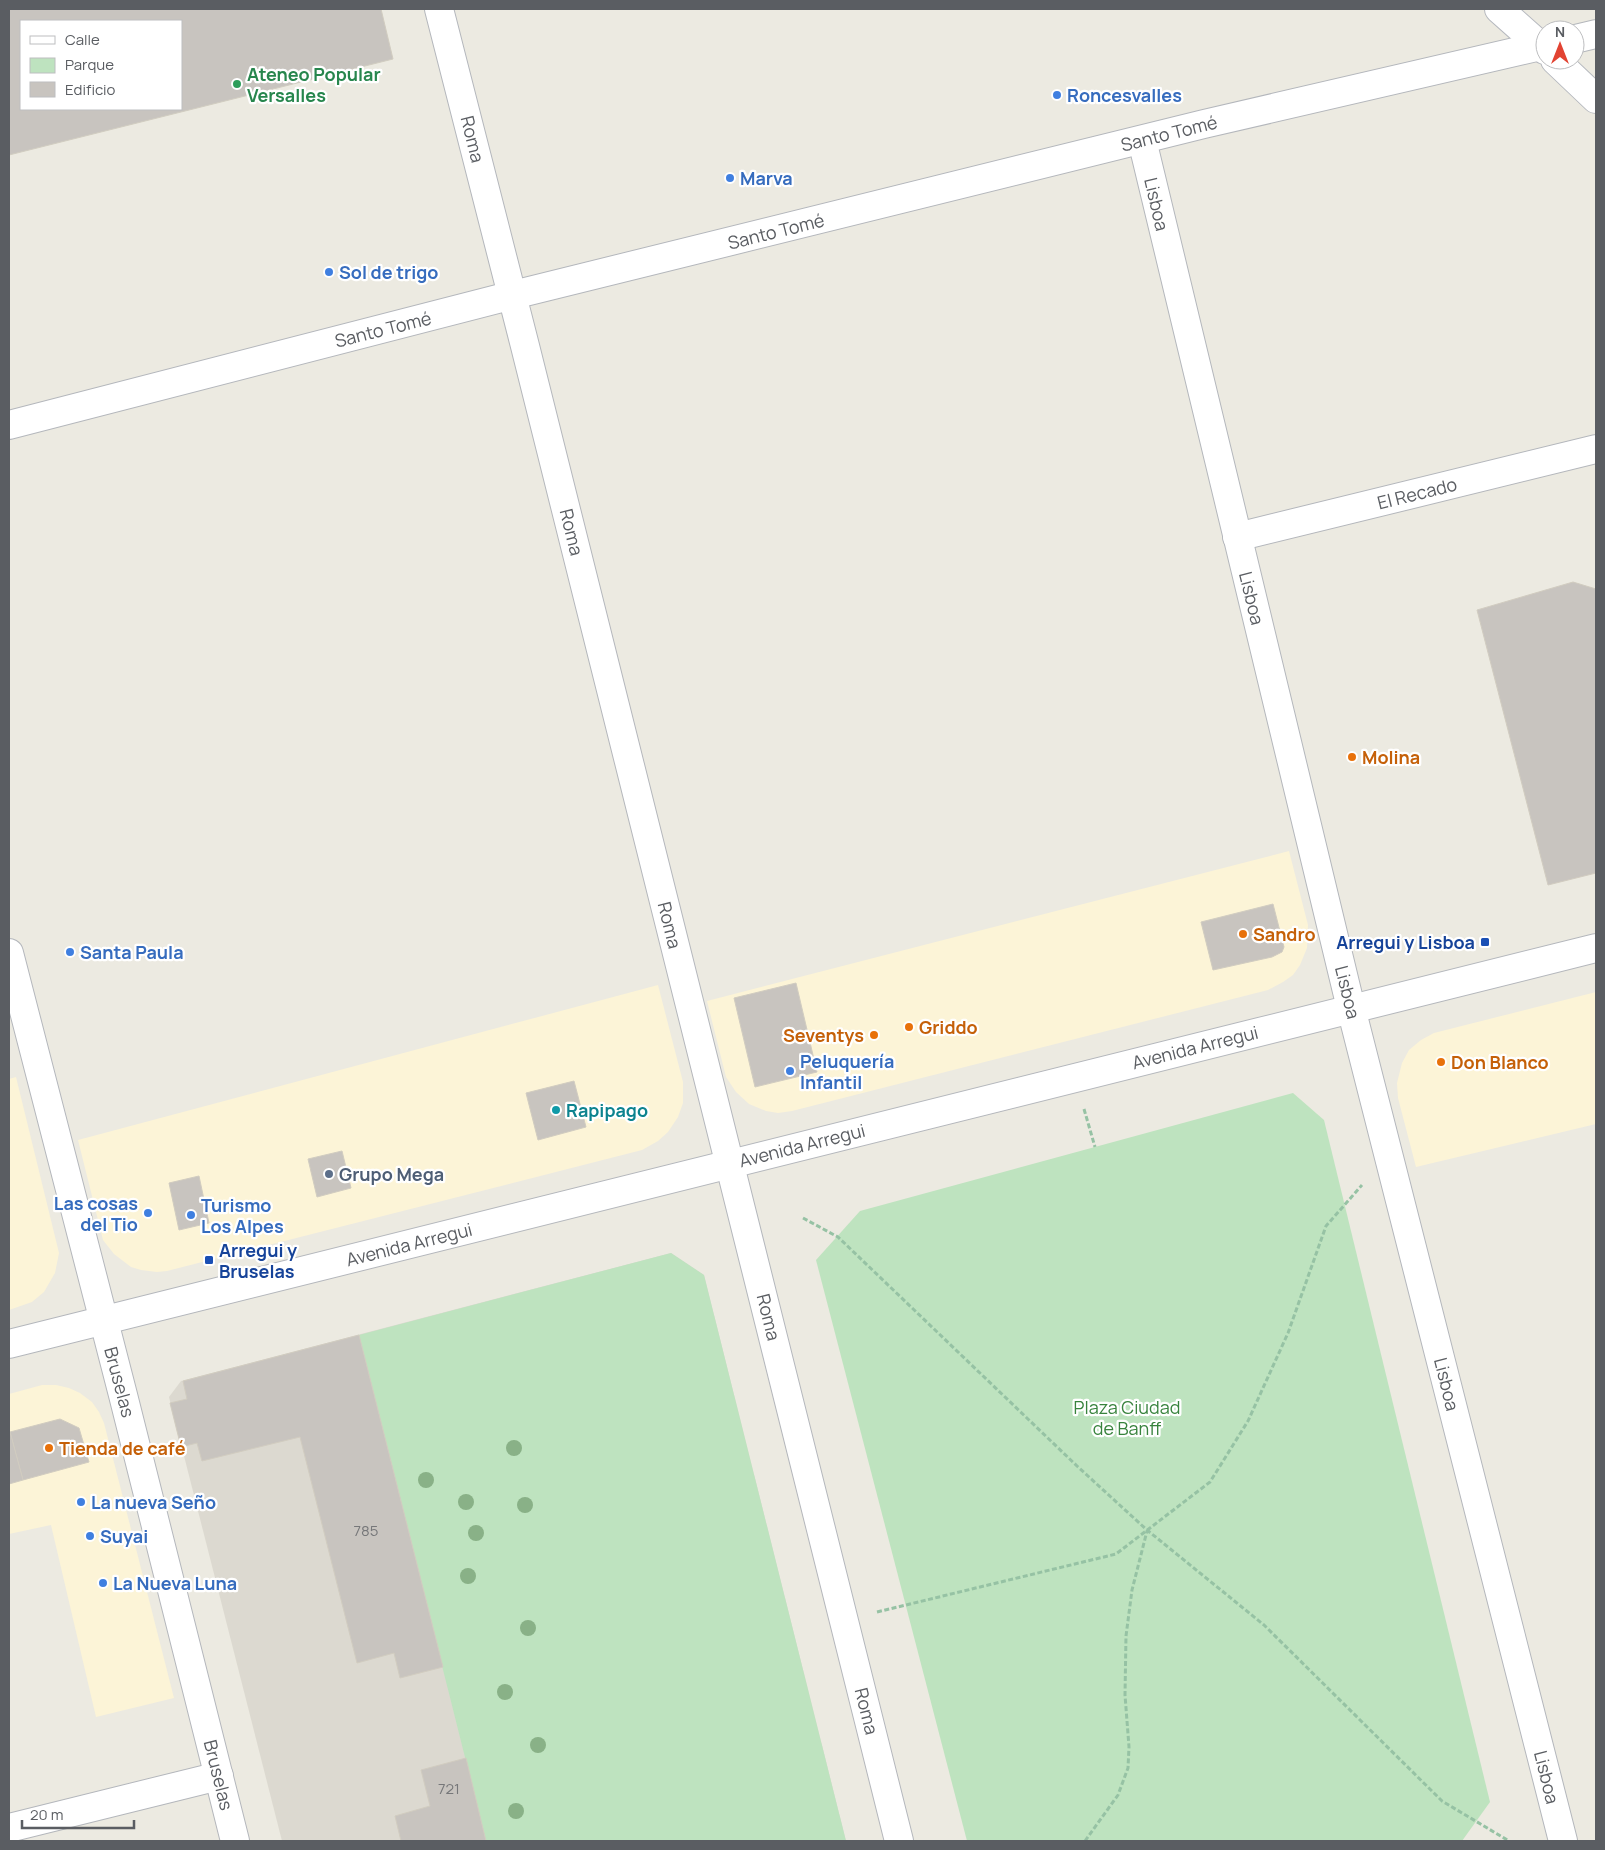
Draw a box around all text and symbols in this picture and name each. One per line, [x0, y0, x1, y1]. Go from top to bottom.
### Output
legend [20, 20, 182, 110]
north arrow [1535, 20, 1585, 70]
text: N [1555, 22, 1565, 41]
text: Calle [65, 29, 100, 50]
text: Parque [65, 54, 114, 75]
place label: Ateneo Popular Versalles [247, 62, 381, 107]
marker: Ateneo Popular Versalles [231, 78, 243, 90]
text: Edificio [65, 79, 116, 100]
place label: Roncesvalles [1067, 83, 1182, 107]
marker: Roncesvalles [1051, 89, 1063, 101]
street label: Santo Tomé [1118, 109, 1220, 157]
street label: Roma [456, 113, 490, 165]
place label: Marva [740, 166, 793, 190]
marker: Marva [724, 172, 736, 184]
street label: Lisboa [1139, 175, 1175, 233]
street label: Santo Tomé [725, 207, 827, 255]
place label: Sol de trigo [339, 260, 438, 284]
marker: Sol de trigo [323, 266, 335, 278]
street label: Santo Tomé [332, 305, 434, 353]
street label: El Recado [1375, 472, 1459, 514]
street label: Roma [555, 506, 589, 558]
street label: Lisboa [1234, 569, 1270, 627]
place label: Molina [1362, 745, 1420, 769]
marker: Molina [1346, 751, 1358, 763]
street label: Roma [653, 899, 687, 951]
place label: Sandro [1253, 922, 1316, 946]
marker: Sandro [1237, 928, 1249, 940]
place label: Arregui y Lisboa [1336, 930, 1475, 954]
marker: Arregui y Lisboa [1479, 936, 1491, 948]
place label: Santa Paula [80, 940, 184, 964]
marker: Santa Paula [64, 946, 76, 958]
street label: Lisboa [1330, 963, 1366, 1021]
place label: Griddo [919, 1015, 978, 1039]
street label: Avenida Arregui [1129, 1020, 1261, 1074]
marker: Griddo [903, 1021, 915, 1033]
place label: Seventys [783, 1023, 864, 1047]
marker: Seventys [868, 1029, 880, 1041]
place label: Peluquería Infantil [800, 1049, 894, 1094]
place label: Don Blanco [1451, 1050, 1549, 1074]
marker: Don Blanco [1435, 1056, 1447, 1068]
marker: Peluquería Infantil [784, 1065, 796, 1077]
place label: Rapipago [566, 1098, 648, 1122]
marker: Rapipago [550, 1104, 562, 1116]
street label: Avenida Arregui [736, 1118, 868, 1172]
place label: Grupo Mega [339, 1162, 444, 1186]
marker: Grupo Mega [323, 1168, 335, 1180]
place label: Las cosas del Tio [54, 1191, 138, 1236]
place label: Turismo Los Alpes [201, 1193, 284, 1238]
marker: Las cosas del Tio [142, 1207, 154, 1219]
marker: Turismo Los Alpes [185, 1209, 197, 1221]
street label: Avenida Arregui [343, 1217, 475, 1271]
place label: Arregui y Bruselas [219, 1238, 297, 1283]
marker: Arregui y Bruselas [203, 1254, 215, 1266]
street label: Roma [752, 1291, 786, 1343]
street label: Bruselas [99, 1344, 141, 1420]
street label: Lisboa [1429, 1355, 1465, 1413]
park label: Plaza Ciudad de Banff [1074, 1395, 1180, 1440]
place label: Tienda de café [59, 1436, 186, 1460]
marker: Tienda de café [43, 1442, 55, 1454]
place label: La nueva Seño [91, 1490, 216, 1514]
marker: La nueva Seño [75, 1496, 87, 1508]
house number: 785 [354, 1520, 378, 1541]
place label: Suyai [100, 1524, 148, 1548]
marker: Suyai [84, 1530, 96, 1542]
place label: La Nueva Luna [113, 1571, 237, 1595]
marker: La Nueva Luna [97, 1577, 109, 1589]
street label: Roma [850, 1685, 884, 1737]
street label: Bruselas [199, 1737, 239, 1813]
street label: Lisboa [1529, 1748, 1565, 1806]
house number: 721 [438, 1778, 460, 1799]
scale bar [22, 1798, 135, 1830]
text: 20 m [30, 1804, 63, 1825]

